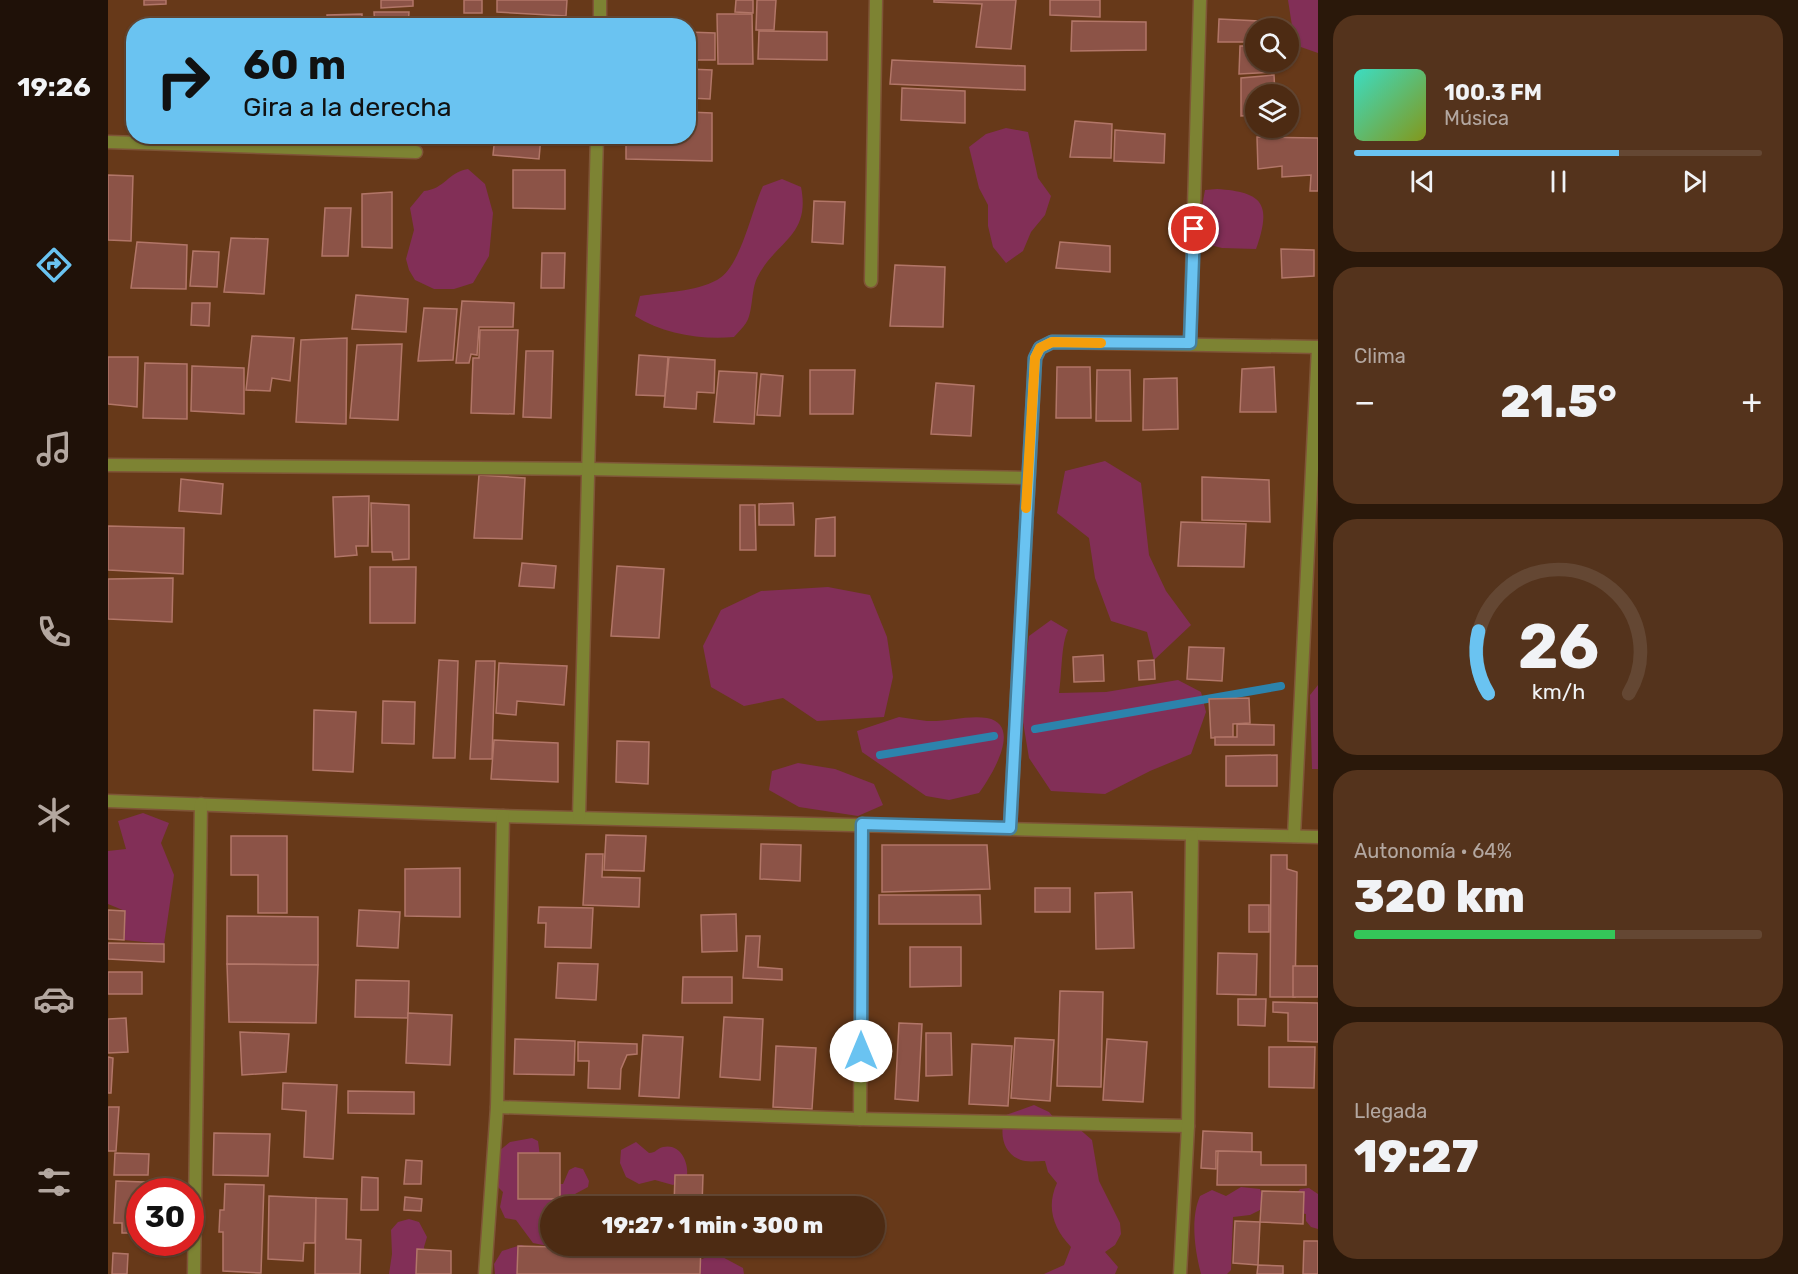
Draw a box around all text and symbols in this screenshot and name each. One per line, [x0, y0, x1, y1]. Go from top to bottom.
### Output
map controls [1245, 18, 1299, 138]
button: search [1245, 18, 1299, 72]
text: 60 m [243, 40, 346, 90]
icon: right [144, 42, 222, 120]
text: 19:26 [17, 71, 91, 103]
text: 100.3 FM [1444, 79, 1542, 106]
button: layers [1245, 84, 1299, 138]
text: Gira a la derecha [243, 91, 452, 123]
text: Música [1444, 106, 1509, 130]
icon: previous [1406, 165, 1439, 198]
icon: pause [1542, 165, 1575, 198]
icon: next [1678, 165, 1711, 198]
pin [1168, 203, 1219, 254]
icon: arrive [1177, 212, 1210, 245]
icon: directions [33, 244, 75, 286]
text: Clima [1354, 344, 1406, 368]
text: 21.5° [1500, 375, 1617, 428]
text: − [1354, 382, 1375, 421]
text: + [1741, 382, 1762, 421]
icon: music [33, 428, 75, 470]
text: 26 [1517, 610, 1599, 684]
icon: phone [33, 611, 75, 653]
text: km/h [1531, 679, 1585, 704]
icon: climate [33, 794, 75, 836]
text: Autonomía · 64% [1354, 839, 1512, 863]
text: 320 km [1354, 870, 1525, 923]
icon: car [33, 978, 75, 1020]
position arrow [829, 1019, 893, 1083]
text: Llegada [1354, 1099, 1427, 1123]
text: 19:27 [1354, 1130, 1479, 1183]
icon: filters [33, 1161, 75, 1203]
speed limit sign: 30 [126, 1178, 204, 1256]
text: 19:27 · 1 min · 300 m [602, 1212, 823, 1239]

